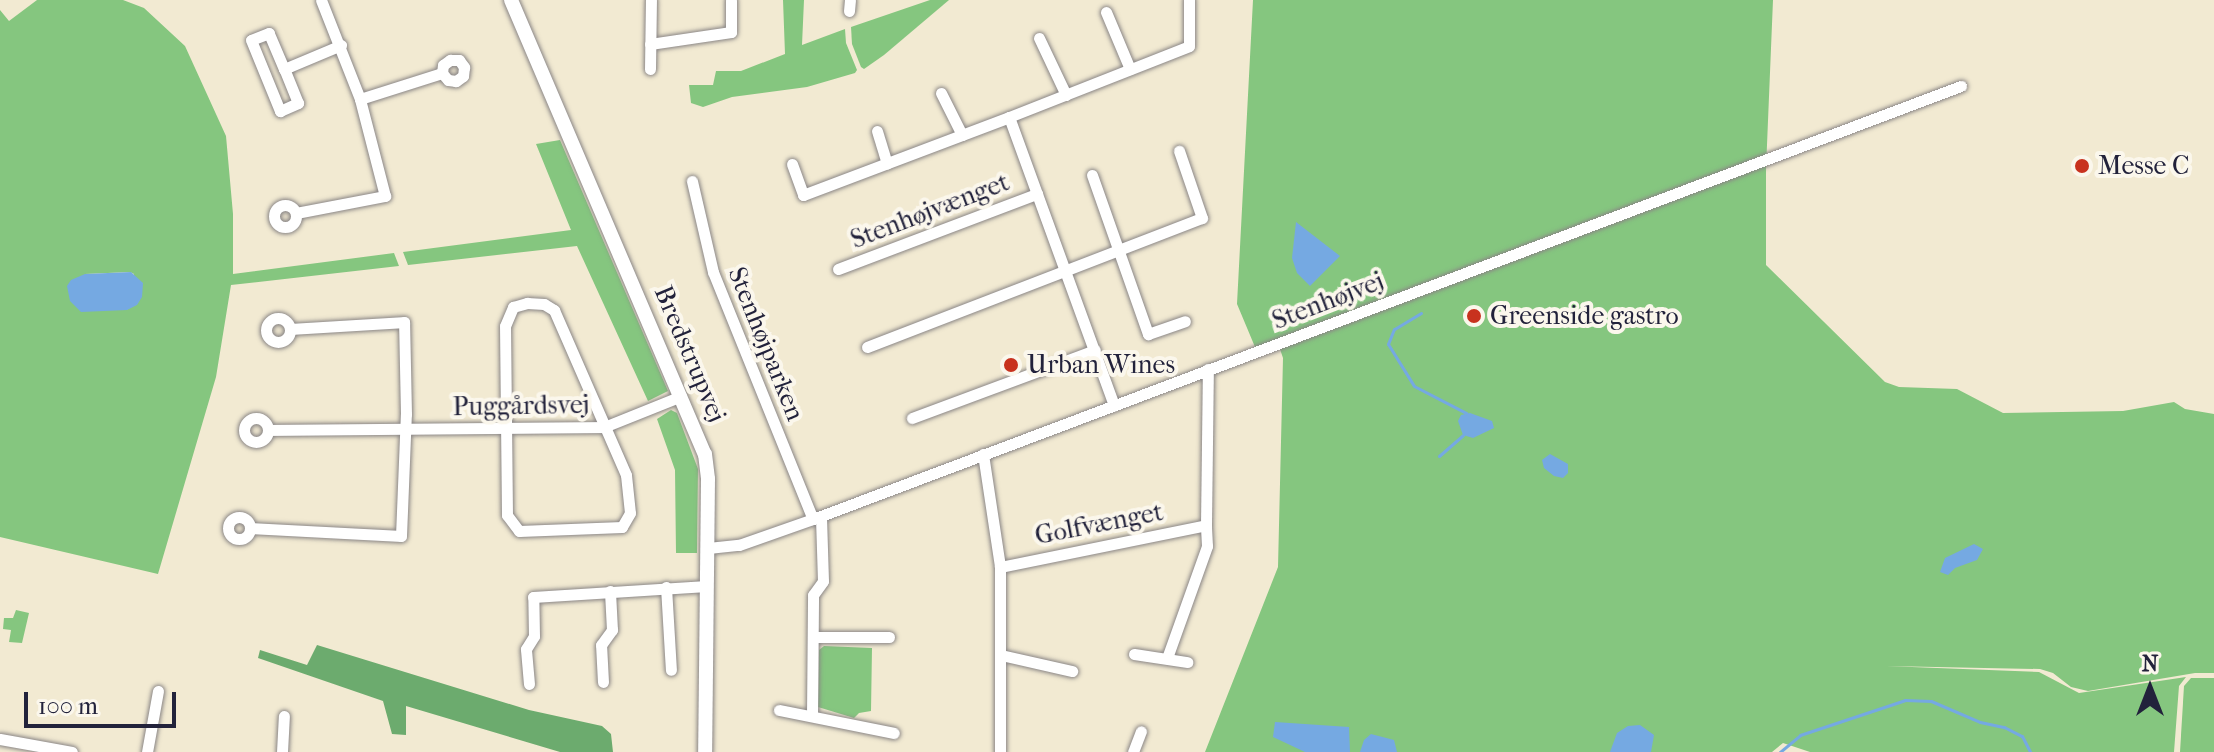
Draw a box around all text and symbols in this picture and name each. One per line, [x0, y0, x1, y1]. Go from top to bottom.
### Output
place label: Messe C [2098, 150, 2189, 182]
marker: Messe C [2073, 157, 2091, 175]
street label: Stenhøjvænget [846, 166, 1014, 256]
street label: Stenhøjparken [721, 263, 811, 425]
street label: Stenhøjvej [1268, 266, 1388, 336]
street label: Bredstrupvej [647, 281, 733, 427]
place label: Greenside gastro [1490, 300, 1679, 332]
marker: Greenside gastro [1465, 307, 1483, 325]
place label: Urban Wines [1027, 349, 1175, 381]
marker: Urban Wines [1002, 356, 1020, 374]
street label: Puggårdsvej [452, 389, 590, 423]
street label: Golfvænget [1032, 496, 1166, 552]
north arrow [2110, 648, 2190, 728]
text: N [2142, 651, 2158, 677]
scale bar [28, 676, 180, 726]
text: 100 m [38, 692, 98, 720]

